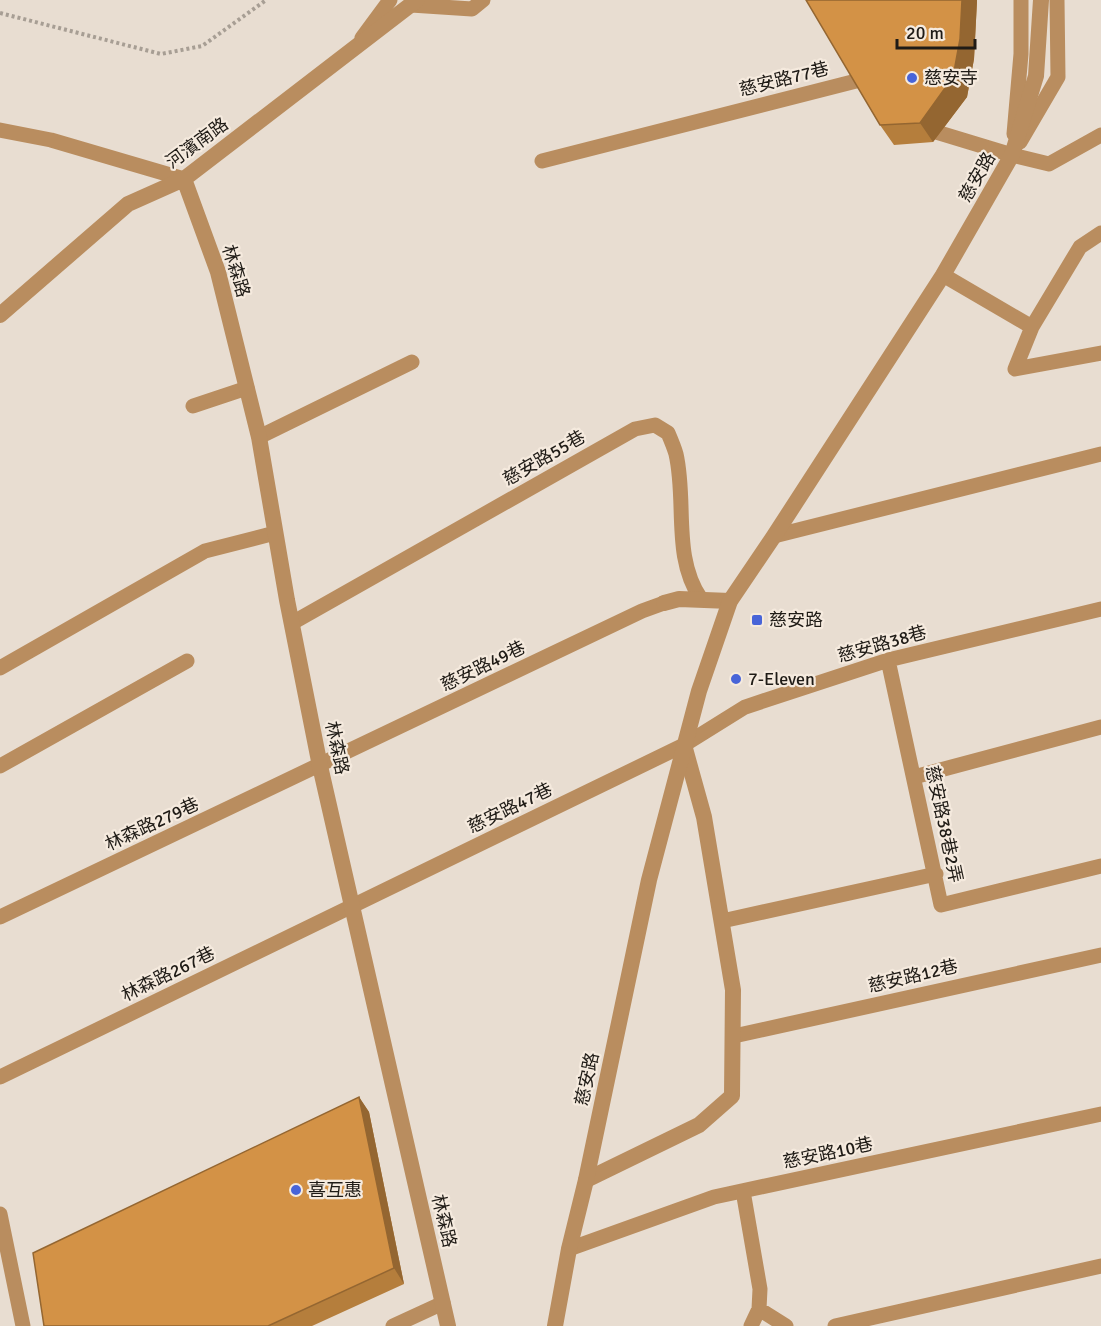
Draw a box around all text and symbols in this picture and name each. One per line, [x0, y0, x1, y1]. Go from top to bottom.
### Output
scale bar [897, 12, 975, 50]
text: 20 m [906, 22, 944, 44]
street label: 慈安路77巷 [737, 57, 831, 101]
place label: 慈安寺 [924, 67, 978, 89]
marker: 慈安寺 [905, 71, 919, 85]
street label: 河濱南路 [161, 113, 233, 173]
street label: 慈安路 [954, 148, 1000, 206]
street label: 林森路 [218, 242, 254, 300]
street label: 慈安路55巷 [499, 426, 589, 490]
place label: 慈安路 [769, 609, 823, 631]
marker: 慈安路 [750, 613, 764, 627]
street label: 慈安路38巷 [835, 621, 929, 667]
street label: 慈安路49巷 [437, 636, 529, 696]
place label: 7-Eleven [748, 668, 815, 690]
marker: 7-Eleven [729, 672, 743, 686]
street label: 林森路 [321, 719, 353, 777]
street label: 慈安路38巷2弄 [921, 763, 967, 885]
street label: 慈安路47巷 [464, 778, 556, 838]
street label: 林森路279巷 [102, 793, 202, 855]
street label: 林森路267巷 [118, 942, 218, 1006]
street label: 慈安路12巷 [866, 955, 960, 997]
street label: 慈安路 [571, 1050, 603, 1108]
street label: 慈安路10巷 [781, 1133, 875, 1173]
place label: 喜互惠 [308, 1179, 362, 1201]
marker: 喜互惠 [289, 1183, 303, 1197]
street label: 林森路 [427, 1192, 461, 1250]

